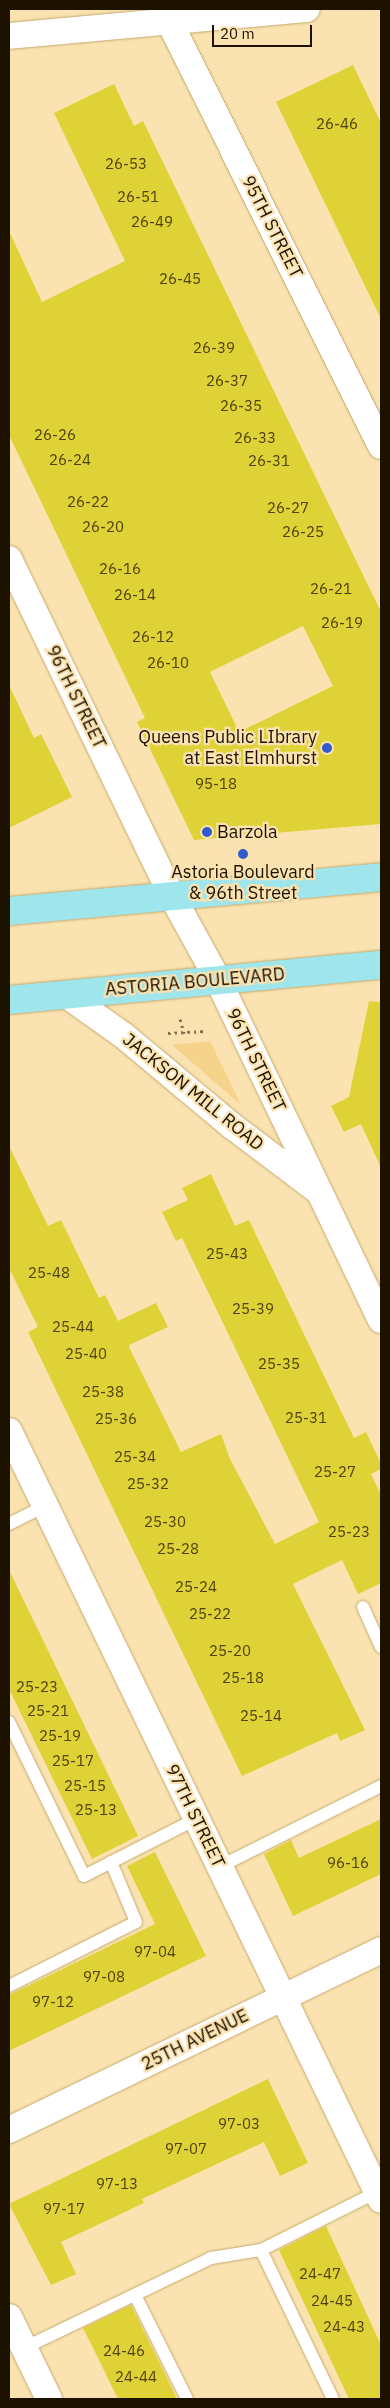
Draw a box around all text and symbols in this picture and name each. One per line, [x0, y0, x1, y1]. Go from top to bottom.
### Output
scale bar [215, 15, 315, 47]
text: 20 m [220, 24, 255, 43]
house number: 26-46 [316, 115, 358, 133]
house number: 26-53 [105, 155, 147, 173]
street label: 95TH STREET [237, 172, 307, 282]
house number: 26-51 [117, 188, 159, 206]
house number: 26-49 [131, 213, 173, 231]
house number: 26-45 [159, 270, 201, 288]
house number: 26-39 [193, 339, 235, 357]
house number: 26-37 [206, 372, 248, 390]
house number: 26-35 [220, 397, 262, 415]
house number: 26-26 [34, 426, 76, 444]
house number: 26-33 [234, 429, 276, 447]
house number: 26-24 [49, 451, 91, 469]
house number: 26-31 [248, 452, 290, 470]
house number: 26-22 [67, 493, 109, 511]
house number: 26-27 [267, 499, 309, 517]
house number: 26-20 [82, 518, 124, 536]
house number: 26-25 [282, 523, 324, 541]
house number: 26-16 [99, 560, 141, 578]
house number: 26-21 [310, 580, 352, 598]
house number: 26-14 [114, 586, 156, 604]
house number: 26-19 [321, 614, 363, 632]
house number: 26-12 [132, 628, 174, 646]
street label: 96TH STREET [42, 642, 110, 752]
house number: 26-10 [147, 654, 189, 672]
place label: Queens Public LIbrary at East Elmhurst [138, 727, 317, 770]
marker: Queens Public LIbrary at East Elmhurst [321, 742, 333, 754]
house number: 95-18 [195, 775, 237, 793]
place label: Barzola [217, 821, 278, 843]
marker: Barzola [201, 826, 213, 838]
marker: Astoria Boulevard & 96th Street [237, 848, 249, 860]
place label: Astoria Boulevard & 96th Street [171, 862, 315, 904]
street label: ASTORIA BOULEVARD [104, 963, 286, 1001]
street label: 96TH STREET [222, 1005, 290, 1115]
street label: JACKSON MILL ROAD [118, 1029, 268, 1155]
house number: 25-43 [206, 1245, 248, 1263]
house number: 25-48 [28, 1264, 70, 1282]
house number: 25-39 [232, 1300, 274, 1318]
house number: 25-44 [52, 1318, 94, 1336]
house number: 25-40 [65, 1345, 107, 1363]
house number: 25-35 [258, 1355, 300, 1373]
house number: 25-38 [82, 1383, 124, 1401]
house number: 25-31 [285, 1409, 327, 1427]
house number: 25-36 [95, 1410, 137, 1428]
house number: 25-34 [114, 1448, 156, 1466]
house number: 25-27 [314, 1463, 356, 1481]
house number: 25-32 [127, 1475, 169, 1493]
house number: 25-30 [144, 1513, 186, 1531]
house number: 25-23 [328, 1523, 370, 1541]
house number: 25-28 [157, 1540, 199, 1558]
house number: 25-24 [175, 1578, 217, 1596]
house number: 25-22 [189, 1605, 231, 1623]
house number: 25-20 [209, 1642, 251, 1660]
house number: 25-18 [222, 1669, 264, 1687]
house number: 25-23 [16, 1678, 58, 1696]
house number: 25-21 [27, 1702, 69, 1720]
house number: 25-14 [240, 1707, 282, 1725]
house number: 25-19 [39, 1727, 81, 1745]
house number: 25-17 [52, 1752, 94, 1770]
street label: 97TH STREET [161, 1761, 229, 1871]
house number: 25-15 [64, 1777, 106, 1795]
house number: 25-13 [75, 1801, 117, 1819]
house number: 96-16 [327, 1854, 369, 1872]
house number: 97-04 [134, 1943, 176, 1961]
house number: 97-08 [83, 1968, 125, 1986]
house number: 97-12 [32, 1993, 74, 2011]
street label: 25TH AVENUE [138, 2005, 252, 2075]
house number: 97-03 [218, 2115, 260, 2133]
house number: 97-07 [165, 2140, 207, 2158]
house number: 97-13 [96, 2175, 138, 2193]
house number: 97-17 [43, 2200, 85, 2218]
house number: 24-47 [299, 2265, 341, 2283]
house number: 24-45 [311, 2292, 353, 2310]
house number: 24-43 [323, 2318, 365, 2336]
house number: 24-46 [103, 2342, 145, 2360]
house number: 24-44 [115, 2368, 157, 2386]

